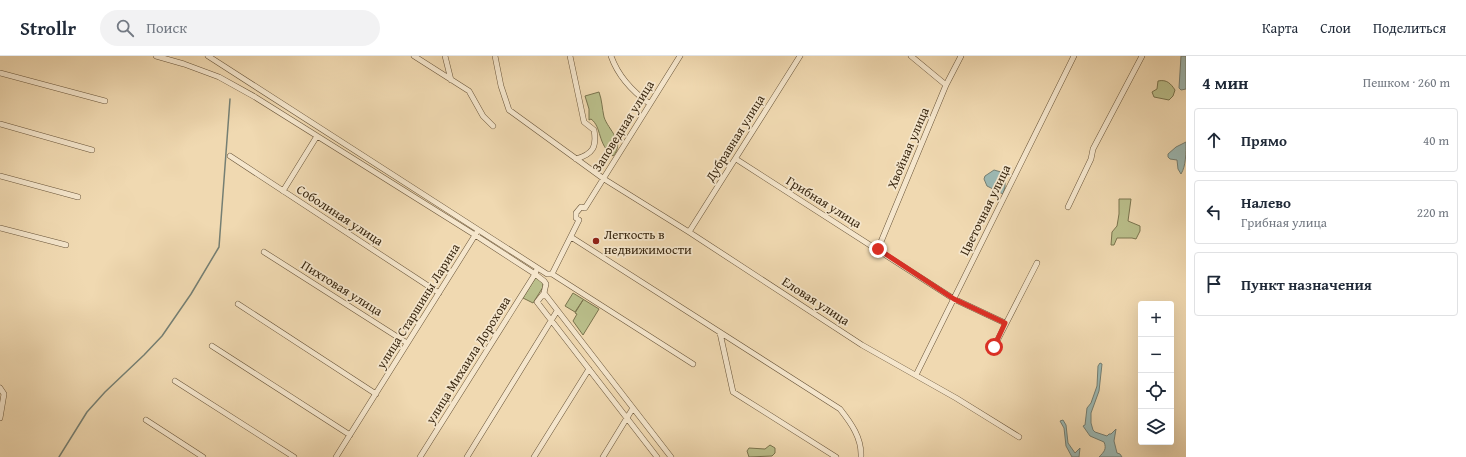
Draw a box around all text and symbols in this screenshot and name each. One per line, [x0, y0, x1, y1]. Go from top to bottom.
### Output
search box [100, 10, 380, 46]
text: Strollr [20, 14, 76, 42]
icon: search [114, 17, 136, 39]
text: Поиск [146, 17, 187, 38]
text: Карта [1262, 18, 1298, 38]
text: Слои [1320, 18, 1351, 38]
text: Поделиться [1373, 18, 1446, 38]
text: 4 мин [1202, 70, 1248, 95]
text: Пешком · 260 m [1363, 73, 1450, 92]
street label: Заповедная улица [587, 76, 659, 175]
street label: Дубравная улица [700, 90, 770, 186]
street label: Хвойная улица [882, 103, 934, 192]
icon: ahead [1203, 129, 1225, 151]
text: Прямо [1241, 130, 1287, 151]
text: 40 m [1423, 131, 1449, 150]
street label: Цветочная улица [955, 161, 1016, 259]
street label: Грибная улица [783, 171, 866, 233]
street label: Соболиная улица [293, 180, 388, 251]
text: Налево [1241, 192, 1291, 213]
icon: left [1203, 201, 1225, 223]
text: 220 m [1417, 203, 1449, 222]
text: Грибная улица [1241, 213, 1327, 232]
place label: Легкость в недвижимости [604, 225, 692, 259]
marker: Легкость в недвижимости [591, 236, 601, 246]
street label: улица Старшины Ларина [371, 239, 465, 373]
route end [869, 240, 887, 258]
street label: Пихтовая улица [298, 255, 387, 321]
street label: Еловая улица [778, 272, 854, 330]
icon: arrive [1203, 273, 1225, 295]
text: Пункт назначения [1241, 274, 1372, 295]
street label: улица Михаила Дорохова [420, 292, 515, 428]
map controls [1138, 301, 1174, 445]
button: + [1138, 301, 1174, 337]
button: − [1138, 337, 1174, 373]
route start [985, 338, 1003, 356]
button: locate [1138, 373, 1174, 409]
button: layers [1138, 409, 1174, 445]

